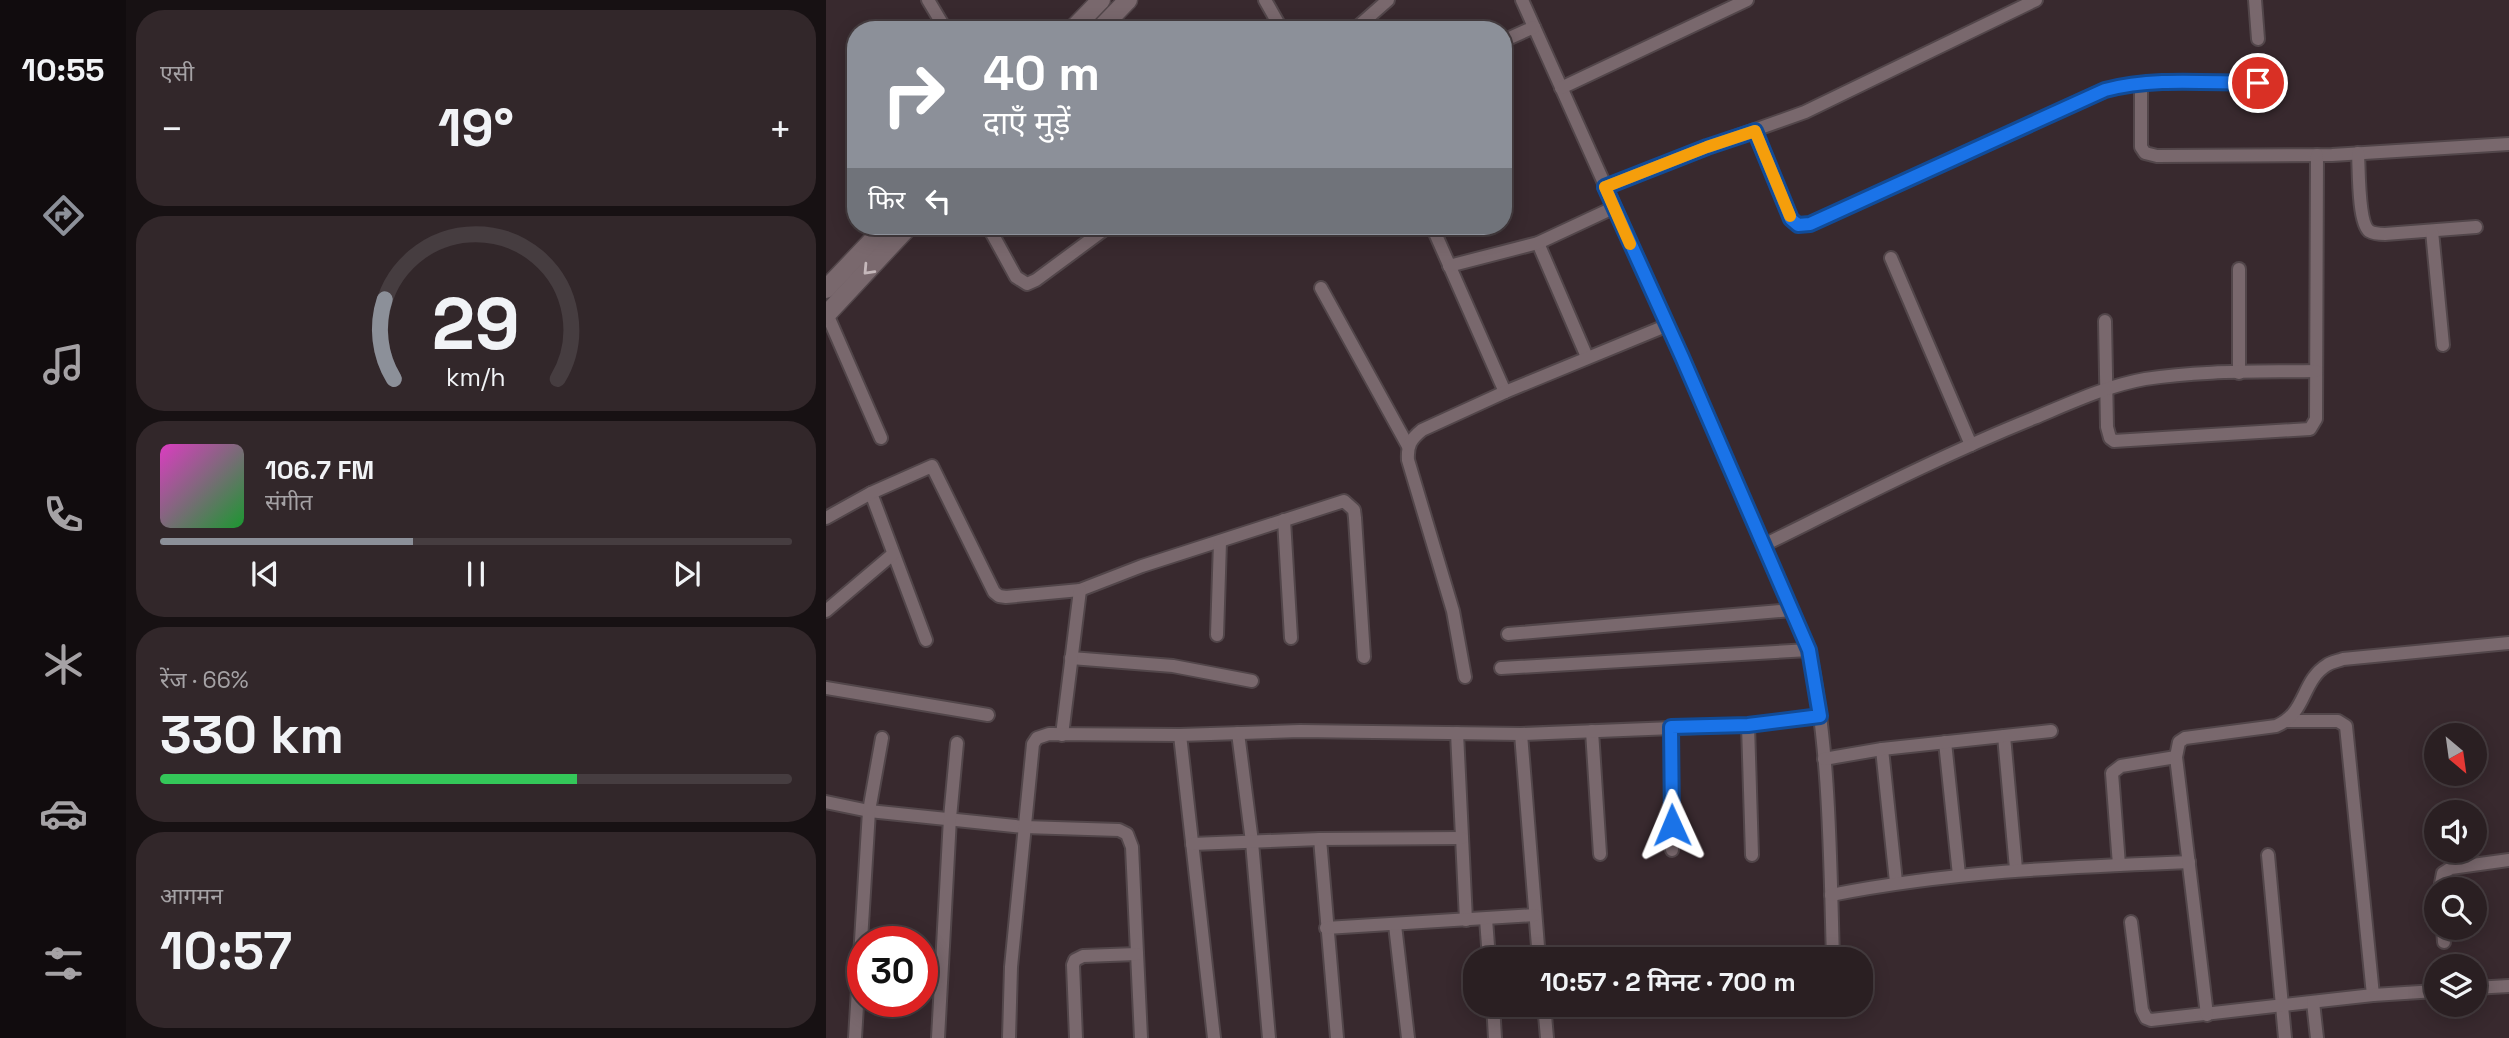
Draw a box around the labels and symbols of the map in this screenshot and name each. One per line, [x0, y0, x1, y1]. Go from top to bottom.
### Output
pin [2228, 53, 2288, 113]
one-way arrow [863, 262, 876, 275]
north arrow [2424, 723, 2487, 786]
position arrow [1635, 788, 1709, 862]
speed limit sign: 30 [847, 926, 938, 1017]

